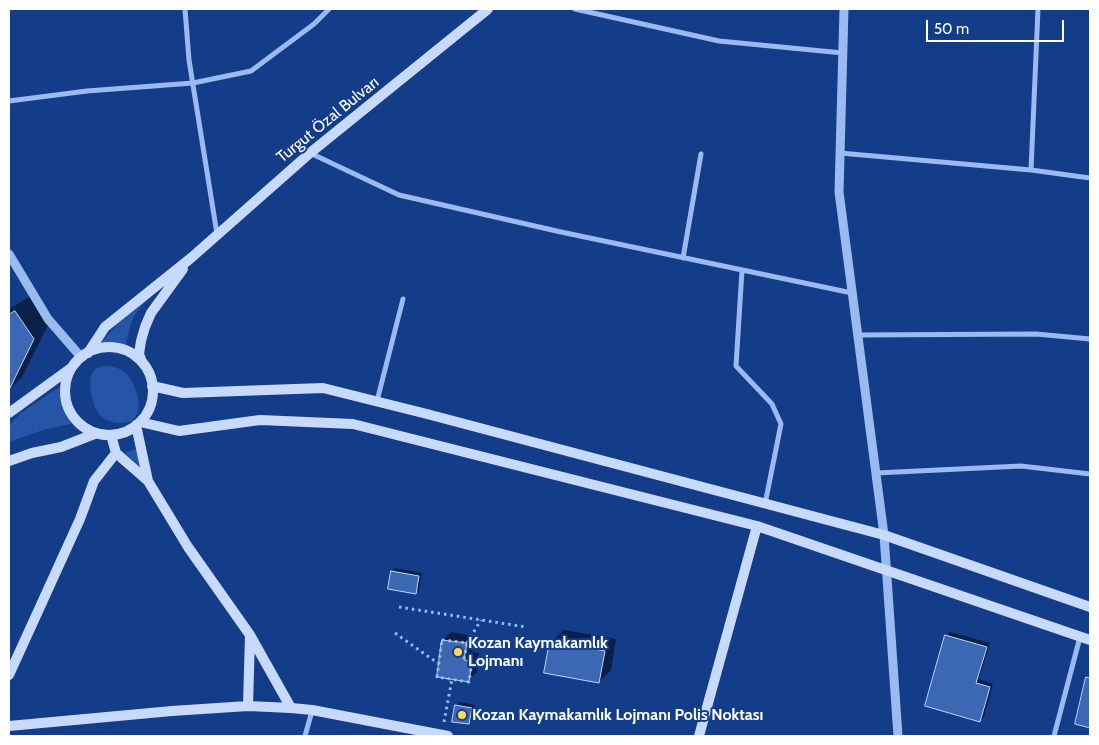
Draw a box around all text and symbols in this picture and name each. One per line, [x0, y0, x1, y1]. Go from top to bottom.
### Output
scale bar [929, 10, 1066, 42]
text: 50 m [934, 20, 969, 38]
street label: Turgut Özal Bulvarı [273, 73, 383, 167]
place label: Kozan Kaymakamlık Lojmanı [468, 633, 608, 671]
marker: Kozan Kaymakamlık Lojmanı [452, 646, 464, 658]
place label: Kozan Kaymakamlık Lojmanı Polis Noktası [472, 705, 763, 725]
marker: Kozan Kaymakamlık Lojmanı Polis Noktası [456, 709, 468, 721]

